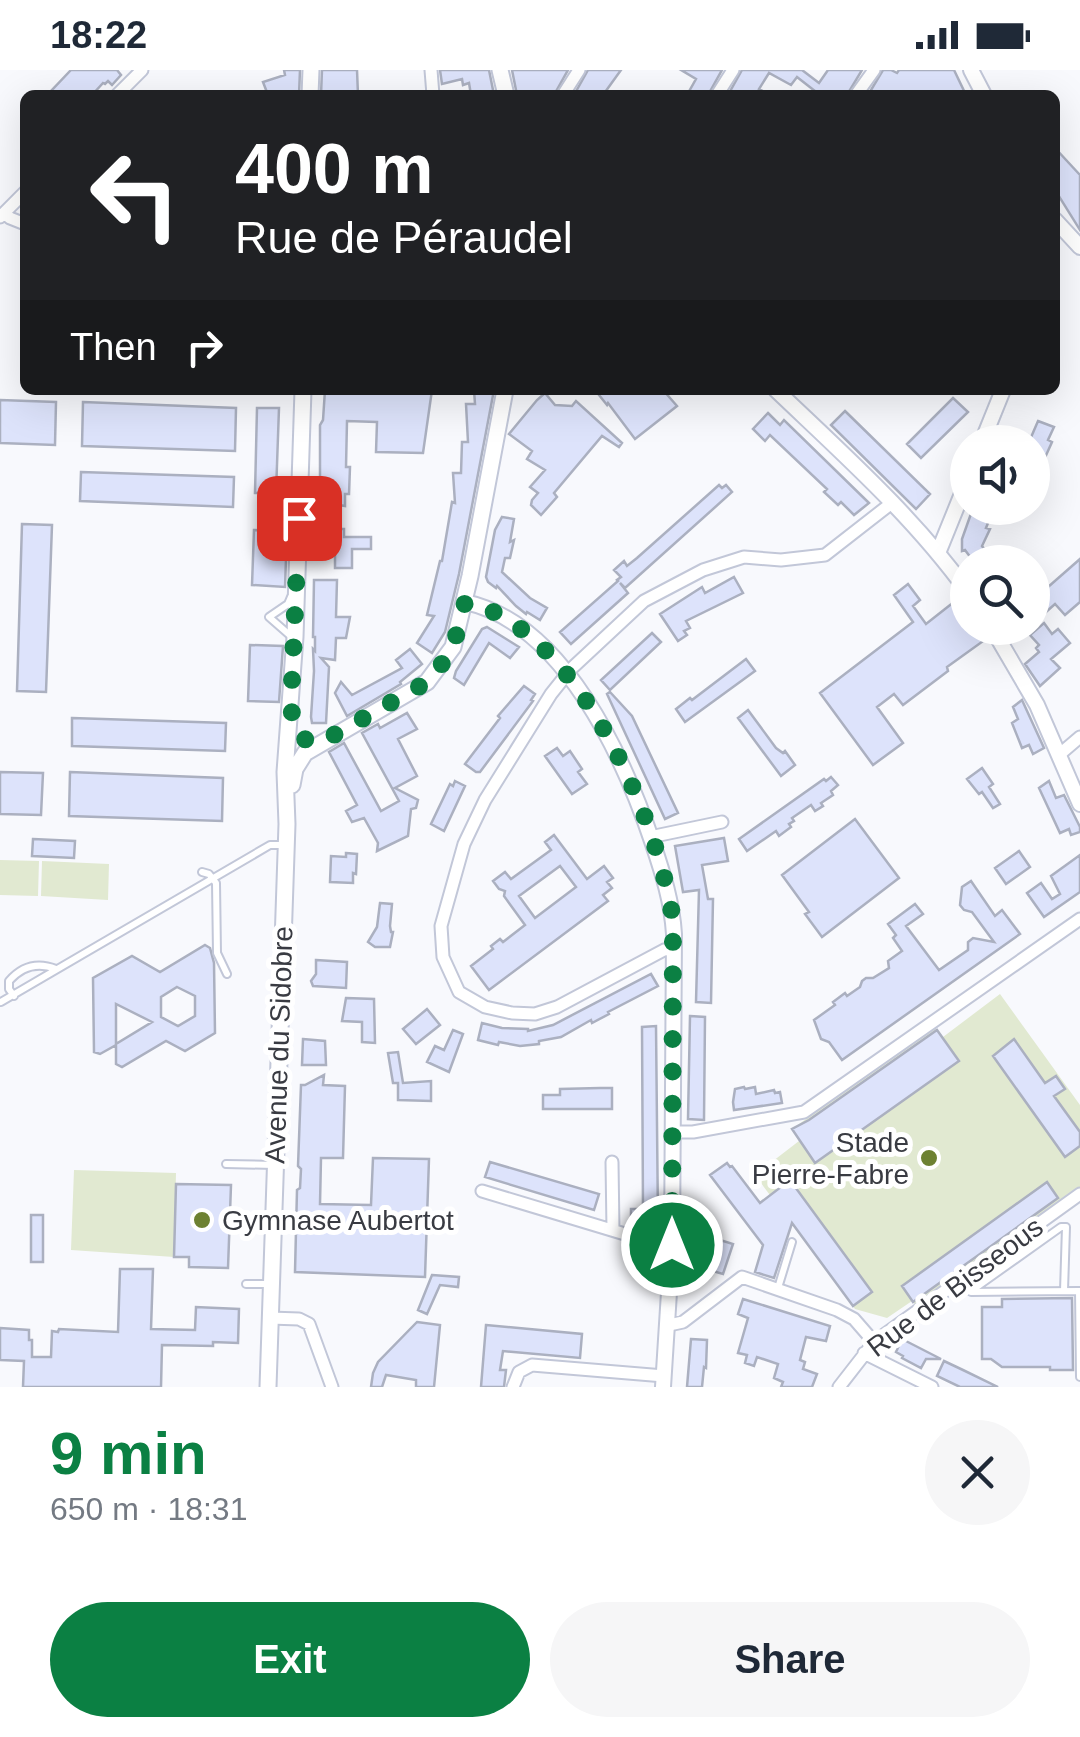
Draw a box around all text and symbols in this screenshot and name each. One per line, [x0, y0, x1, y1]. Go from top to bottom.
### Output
text: 18:22 [50, 14, 147, 56]
icon: left [70, 130, 200, 260]
text: 400 m [235, 130, 433, 208]
text: Rue de Péraudel [235, 212, 573, 263]
icon: right [177, 320, 232, 375]
text: Then [70, 326, 157, 368]
map controls [950, 425, 1050, 645]
button: sound [950, 425, 1050, 525]
pin [257, 476, 342, 561]
icon: arrive [272, 491, 327, 546]
button: search [950, 545, 1050, 645]
street label: Avenue du Sidobre [259, 926, 299, 1164]
place label: Stade Pierre-Fabre [752, 1127, 909, 1190]
marker: Stade Pierre-Fabre [918, 1147, 940, 1169]
position arrow [620, 1193, 724, 1297]
place label: Gymnase Aubertot [222, 1205, 454, 1236]
marker: Gymnase Aubertot [191, 1209, 213, 1231]
street label: Rue de Bisseous [861, 1211, 1049, 1363]
text: 9 min [50, 1420, 207, 1487]
button: close [925, 1420, 1030, 1525]
text: 650 m · 18:31 [50, 1491, 247, 1527]
button: Exit [50, 1602, 530, 1717]
button: Share [550, 1602, 1030, 1717]

